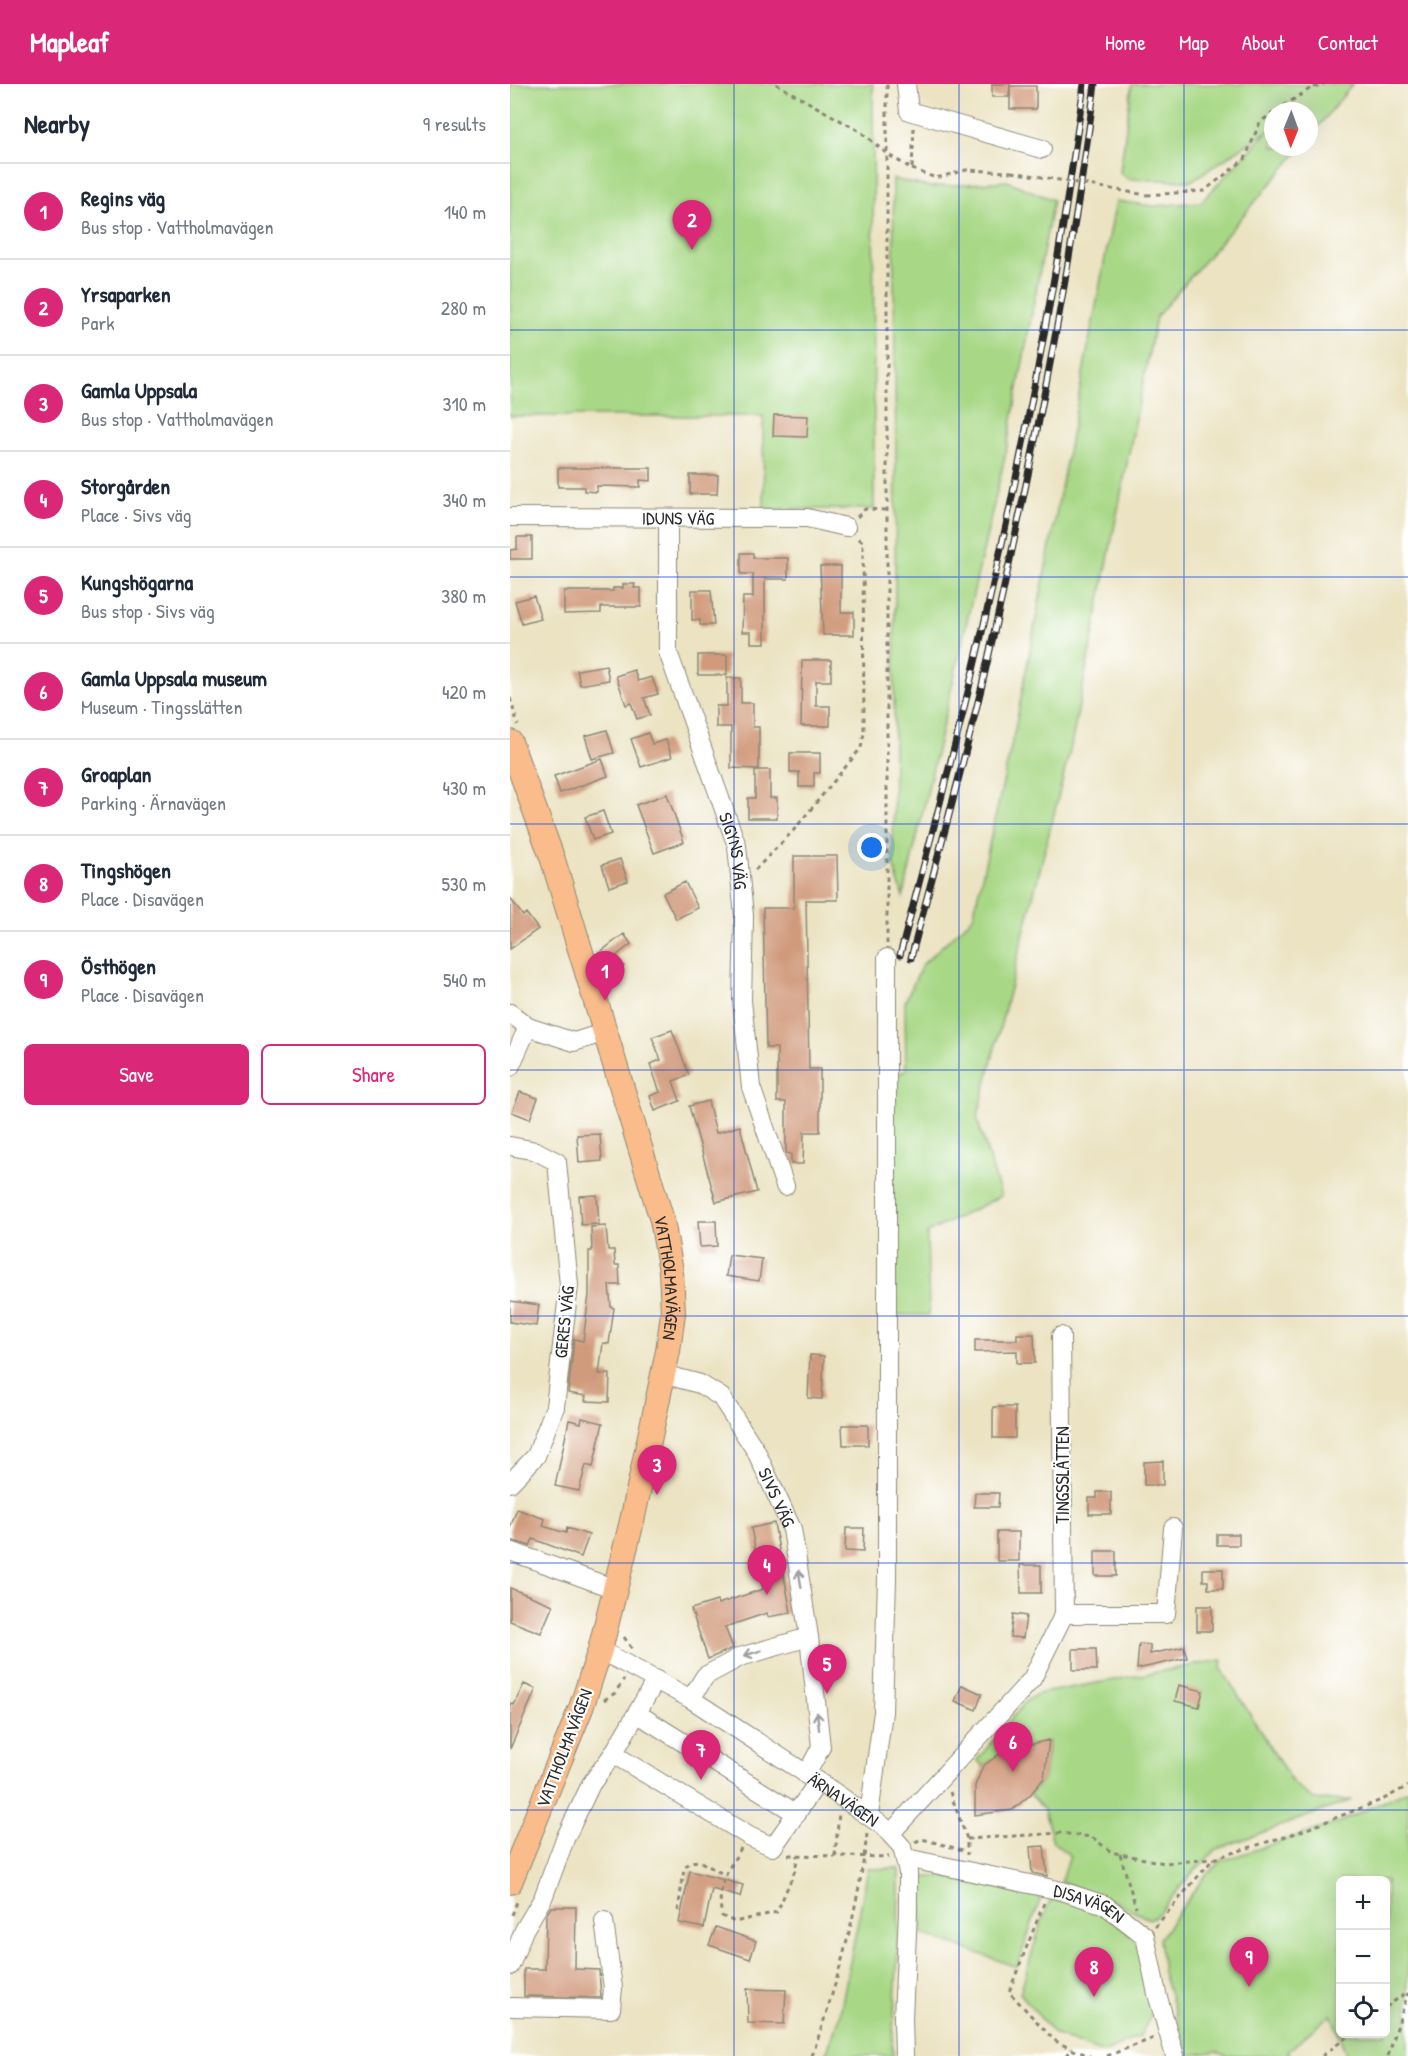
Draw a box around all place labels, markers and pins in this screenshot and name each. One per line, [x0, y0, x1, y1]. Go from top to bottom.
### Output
pin: 2 [672, 200, 711, 250]
pin: 1 [586, 952, 625, 1001]
pin: 3 [638, 1446, 676, 1495]
pin: 4 [748, 1546, 786, 1595]
pin: 5 [808, 1644, 846, 1694]
pin: 6 [994, 1722, 1032, 1772]
pin: 7 [682, 1730, 720, 1780]
pin: 9 [1230, 1938, 1268, 1987]
pin: 8 [1074, 1948, 1114, 1997]

